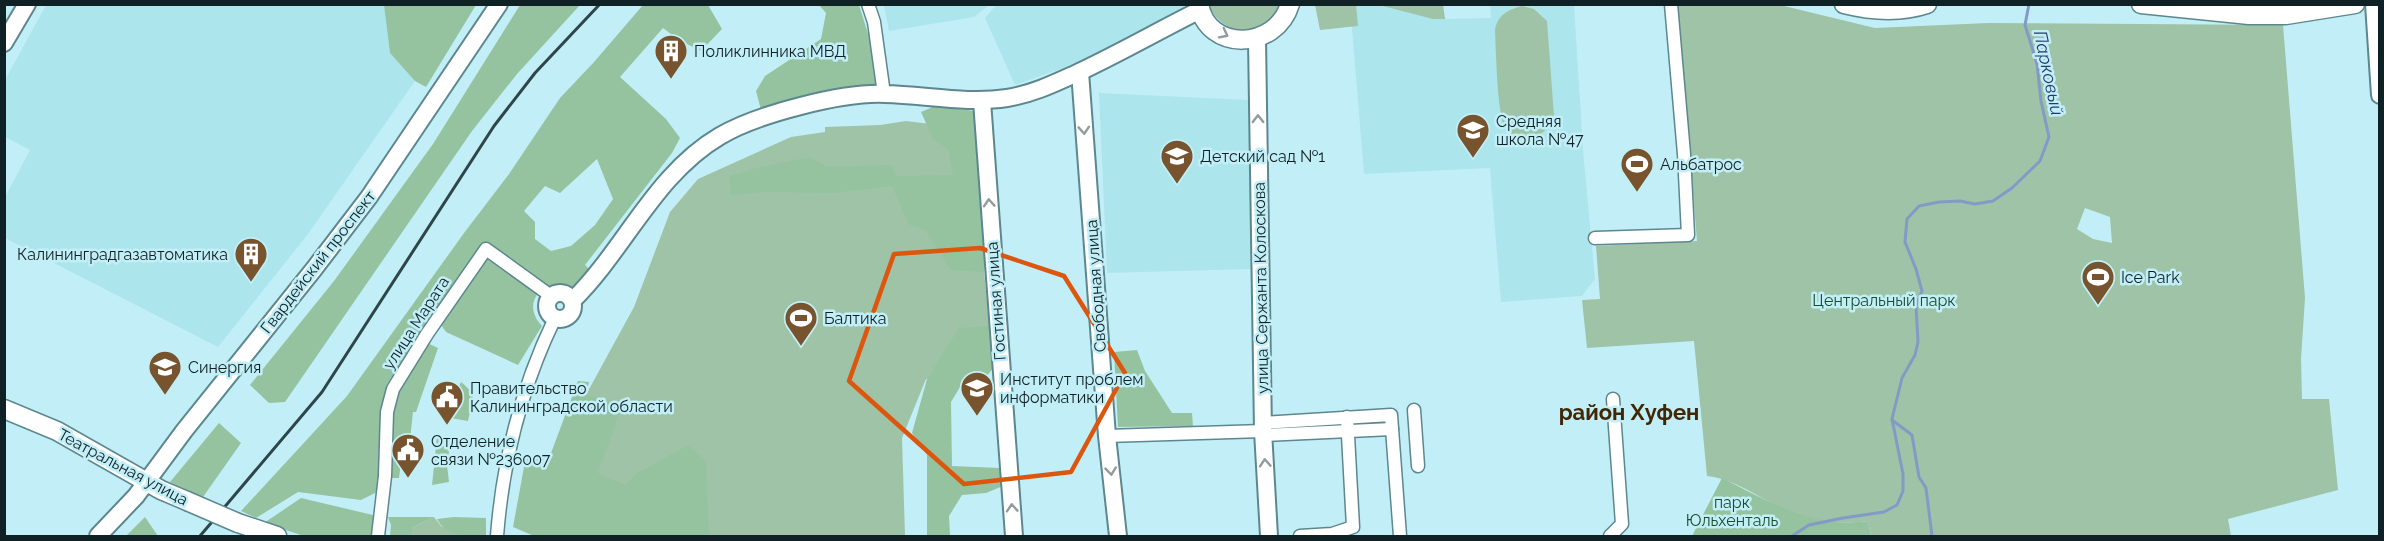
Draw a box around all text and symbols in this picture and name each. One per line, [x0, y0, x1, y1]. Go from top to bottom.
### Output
one-way arrow [1218, 26, 1229, 38]
water label: Парковый [2030, 29, 2068, 117]
building icon: Поликлинника МВД [653, 33, 689, 80]
place label: Поликлинника МВД [694, 42, 846, 61]
school or university icon: Средняя школа №47 [1455, 112, 1491, 159]
place label: Средняя школа №47 [1496, 112, 1584, 149]
one-way arrow [1252, 114, 1264, 123]
one-way arrow [1078, 126, 1091, 135]
school or university icon: Детский сад №1 [1159, 138, 1195, 185]
sports icon: Альбатрос [1619, 146, 1655, 193]
place label: Детский сад №1 [1200, 147, 1325, 166]
place label: Альбатрос [1660, 155, 1742, 174]
street label: улица Сержанта Колоскова [1250, 182, 1272, 394]
street label: Гвардейский проспект [256, 187, 380, 337]
one-way arrow [983, 198, 996, 207]
street label: Свободная улица [1082, 219, 1110, 353]
building icon: Калининградгазавтоматика [233, 236, 269, 283]
street label: Гостиная улица [982, 241, 1010, 361]
place label: Калининградгазавтоматика [17, 245, 228, 264]
sports icon: Ice Park [2080, 259, 2116, 306]
place label: Ice Park [2121, 268, 2180, 287]
street label: улица Марата [379, 273, 453, 373]
park label: Центральный парк [1812, 291, 1956, 310]
sports icon: Балтика [783, 300, 819, 347]
place label: Балтика [824, 309, 886, 328]
school or university icon: Синергия [147, 349, 183, 396]
place label: Синергия [188, 358, 261, 377]
school or university icon: Институт проблем информатики [959, 370, 995, 417]
place label: Институт проблем информатики [1000, 370, 1143, 407]
public building icon: Правительство Калининградской области [429, 379, 465, 426]
place label: Правительство Калининградской области [470, 379, 673, 416]
district label: район Хуфен [1559, 399, 1699, 425]
street label: Театральная улица [55, 425, 191, 509]
public building icon: Отделение связи №236007 [390, 432, 426, 479]
place label: Отделение связи №236007 [431, 432, 551, 469]
one-way arrow [1258, 458, 1271, 467]
one-way arrow [1104, 467, 1117, 476]
park label: парк Юльхенталь [1686, 493, 1778, 530]
one-way arrow [1006, 503, 1019, 512]

